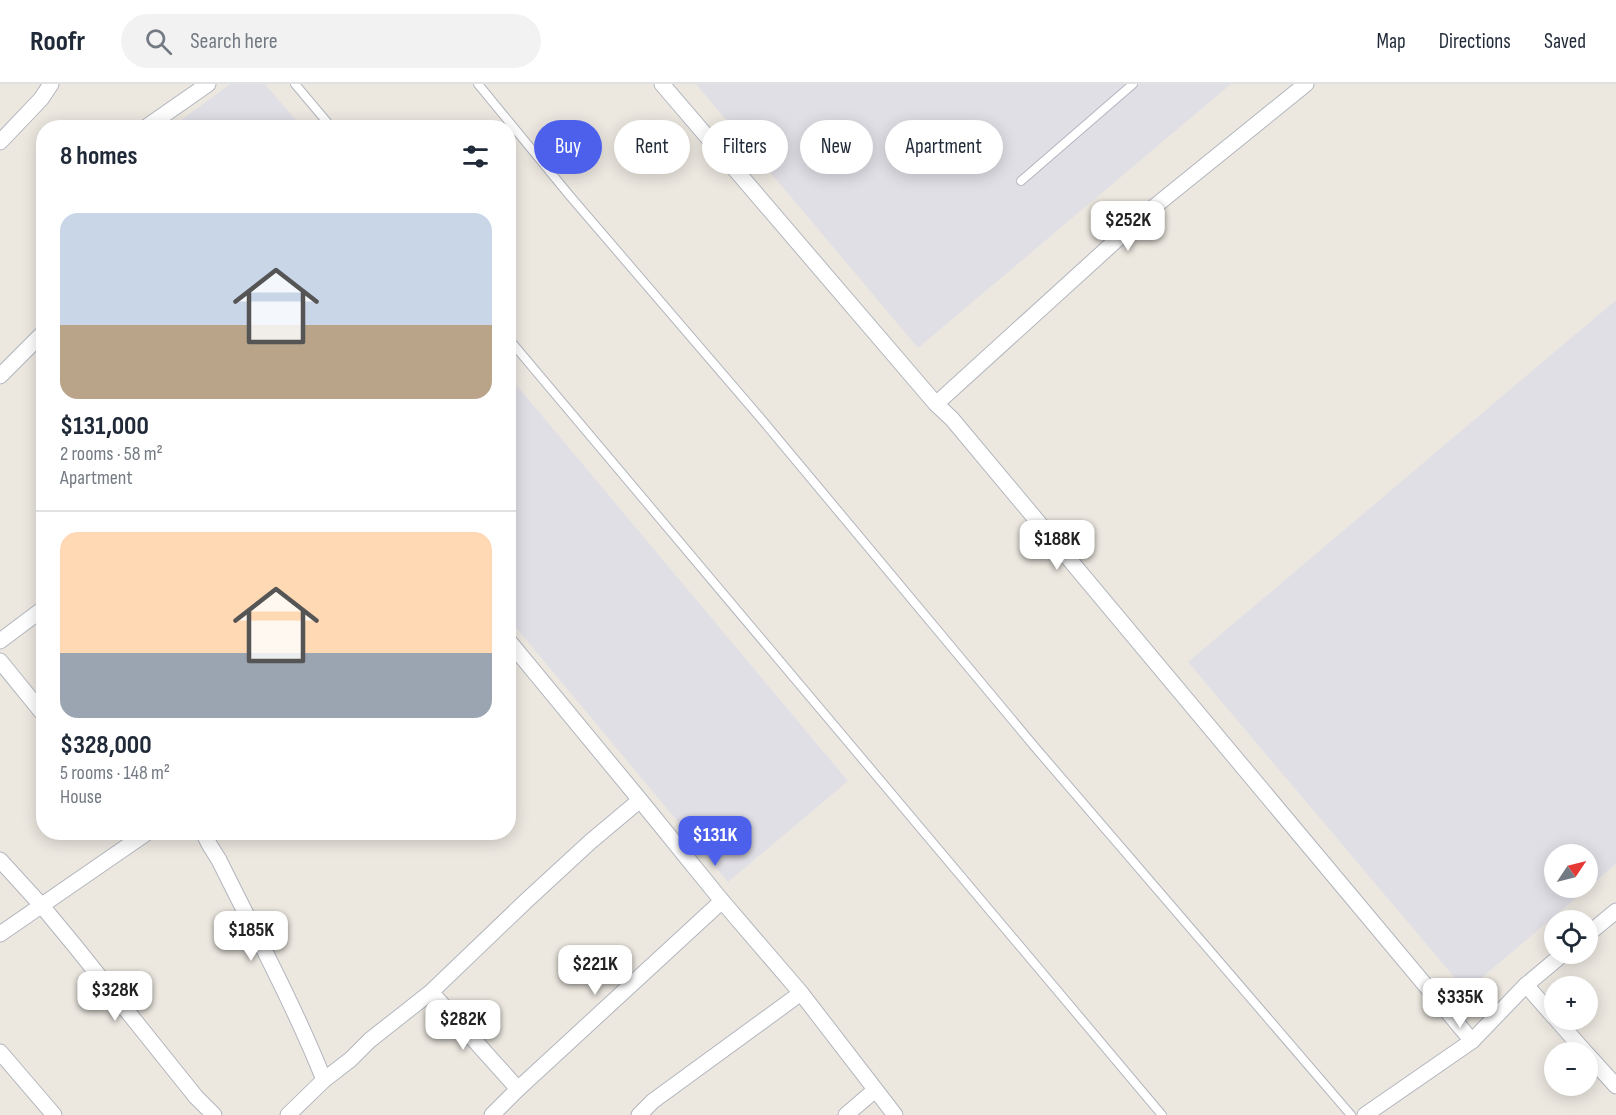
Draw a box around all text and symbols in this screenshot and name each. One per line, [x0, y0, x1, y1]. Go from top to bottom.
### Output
search box [121, 14, 541, 68]
text: Roofr [30, 25, 85, 58]
icon: search [142, 25, 175, 58]
text: Search here [190, 28, 278, 55]
text: Map [1376, 29, 1406, 54]
text: Directions [1439, 29, 1511, 54]
text: Saved [1544, 29, 1586, 54]
chip: Buy [534, 120, 602, 174]
chip: Rent [614, 120, 690, 174]
chip: Filters [702, 120, 788, 174]
chip: New [800, 120, 873, 174]
chip: Apartment [885, 120, 1003, 174]
icon: filters [459, 140, 492, 173]
text: 8 homes [60, 141, 138, 172]
pin: $252K [1086, 201, 1170, 252]
text: $252K [1105, 208, 1151, 232]
icon: home [222, 252, 330, 360]
text: $131,000 [60, 411, 149, 442]
text: 2 rooms · 58 m² [60, 442, 163, 466]
text: Apartment [60, 466, 133, 490]
pin: $188K [1015, 520, 1099, 571]
text: $188K [1034, 527, 1080, 551]
icon: home [222, 571, 330, 679]
text: $328,000 [60, 730, 152, 761]
text: 5 rooms · 148 m² [60, 761, 170, 785]
text: House [60, 785, 102, 809]
pin: $131K [673, 816, 757, 867]
text: $131K [693, 823, 737, 847]
north arrow [1544, 844, 1598, 898]
map controls [1544, 844, 1598, 1096]
button: locate [1544, 910, 1598, 964]
pin: $185K [209, 911, 293, 962]
text: $185K [228, 918, 274, 942]
pin: $221K [553, 945, 637, 996]
text: $221K [572, 952, 618, 976]
pin: $328K [73, 971, 157, 1022]
button: + [1544, 976, 1598, 1030]
text: $328K [91, 978, 139, 1002]
pin: $335K [1418, 978, 1502, 1029]
text: $335K [1437, 985, 1483, 1009]
pin: $282K [421, 1000, 505, 1051]
text: $282K [439, 1007, 487, 1031]
button: − [1544, 1042, 1598, 1096]

